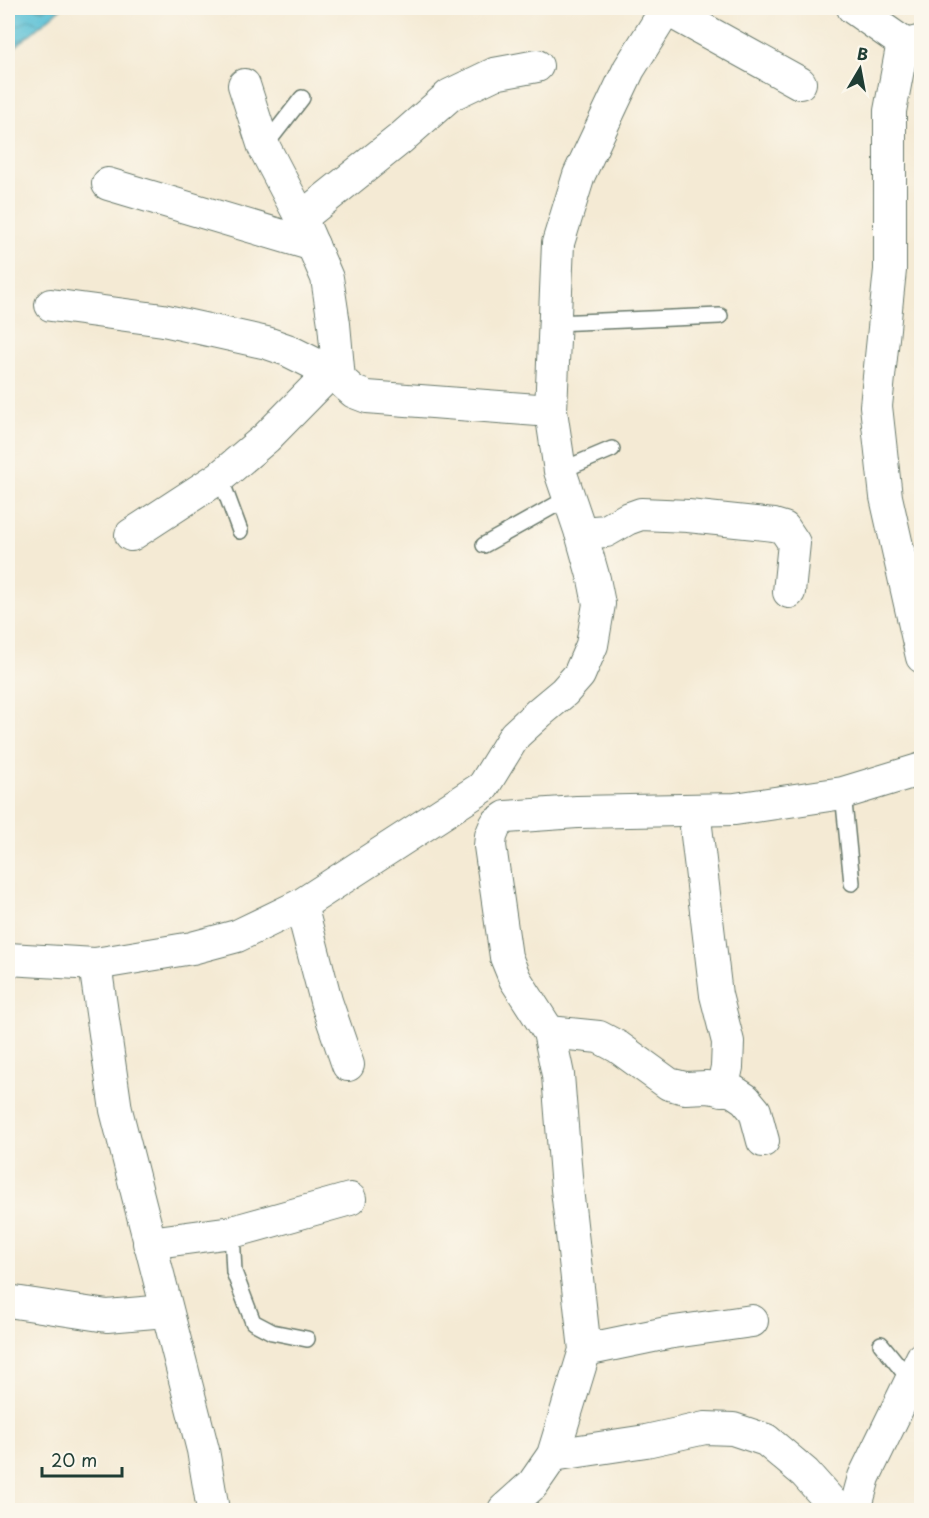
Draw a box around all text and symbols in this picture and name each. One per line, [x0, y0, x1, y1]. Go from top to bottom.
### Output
north arrow [830, 39, 890, 99]
text: B [855, 40, 870, 66]
scale bar [42, 1440, 122, 1478]
text: 20 m [51, 1446, 97, 1473]

